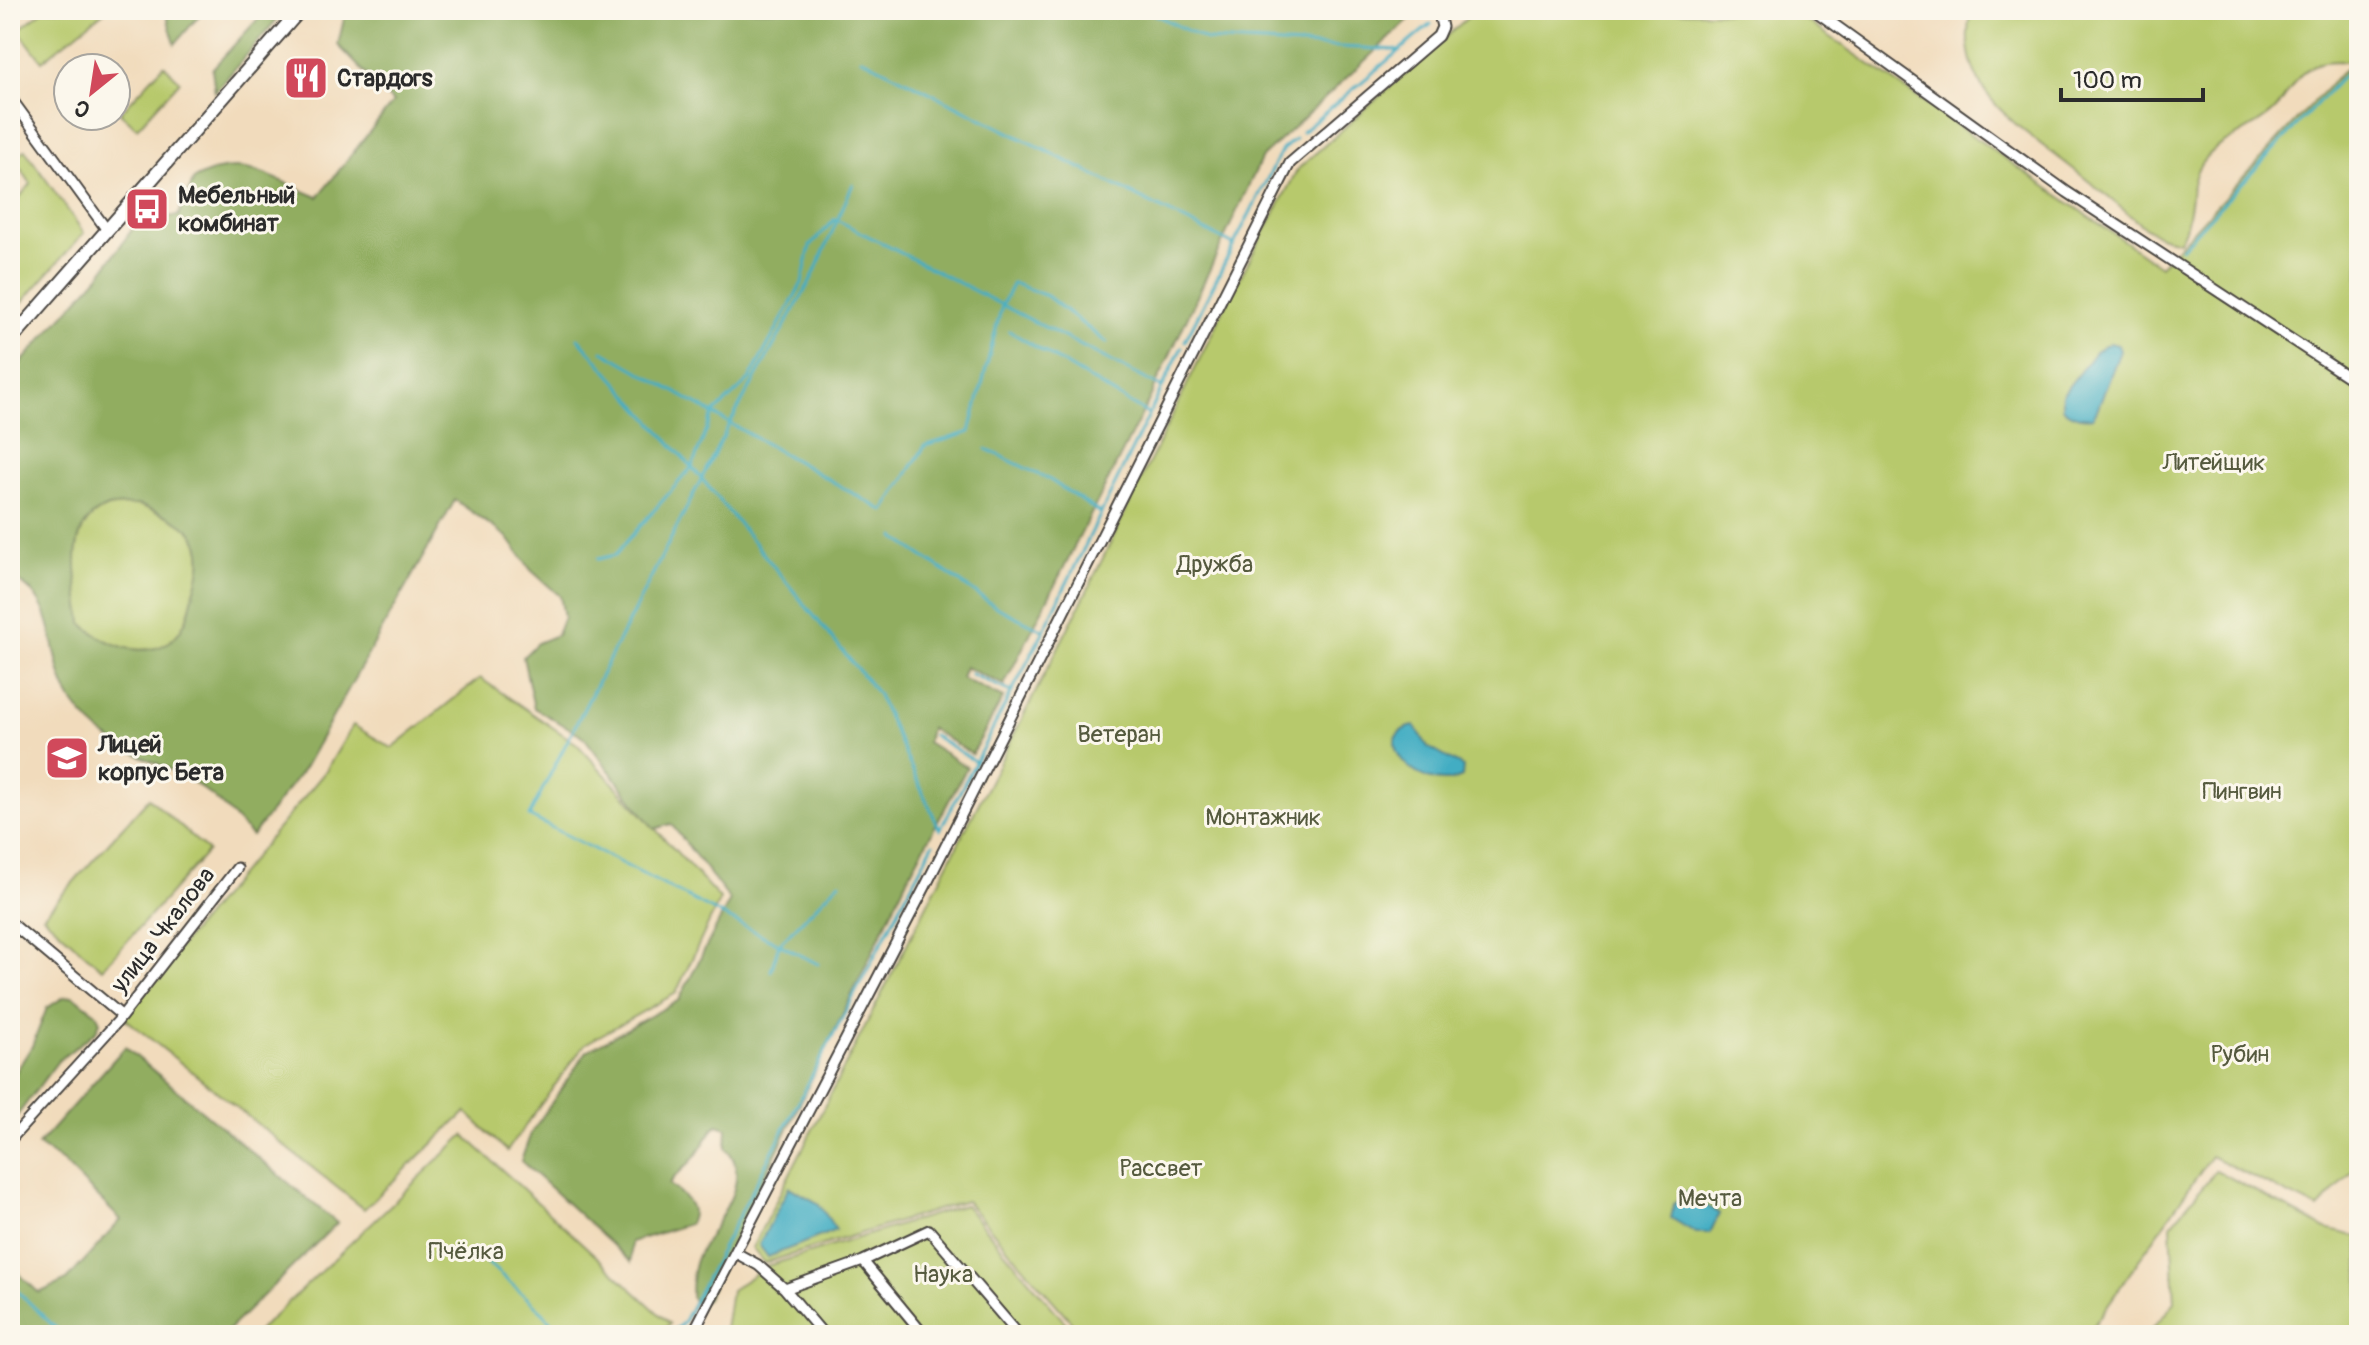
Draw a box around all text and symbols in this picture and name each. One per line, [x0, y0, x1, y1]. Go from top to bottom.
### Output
north arrow [52, 52, 132, 132]
scale bar [2061, 52, 2203, 102]
restaurant icon: Стардогs [282, 54, 330, 102]
place label: Стардогs [337, 64, 433, 93]
text: 100 m [2073, 66, 2142, 95]
text: С [69, 93, 95, 124]
place label: Мебельный комбинат [178, 181, 295, 238]
bus stop icon: Мебельный комбинат [123, 185, 171, 233]
park label: Литейщик [2162, 448, 2265, 477]
park label: Дружба [1176, 550, 1253, 579]
park label: Ветеран [1077, 720, 1161, 749]
place label: Лицей корпус Бета [97, 730, 224, 787]
school or university icon: Лицей корпус Бета [43, 734, 91, 782]
park label: Пингвин [2202, 777, 2282, 806]
park label: Монтажник [1205, 803, 1321, 832]
street label: улица Чкалова [104, 861, 221, 999]
park label: Рубин [2211, 1040, 2269, 1069]
park label: Рассвет [1119, 1154, 1203, 1183]
park label: Мечта [1678, 1184, 1742, 1213]
park label: Пчёлка [428, 1237, 504, 1266]
park label: Наука [913, 1260, 973, 1289]

